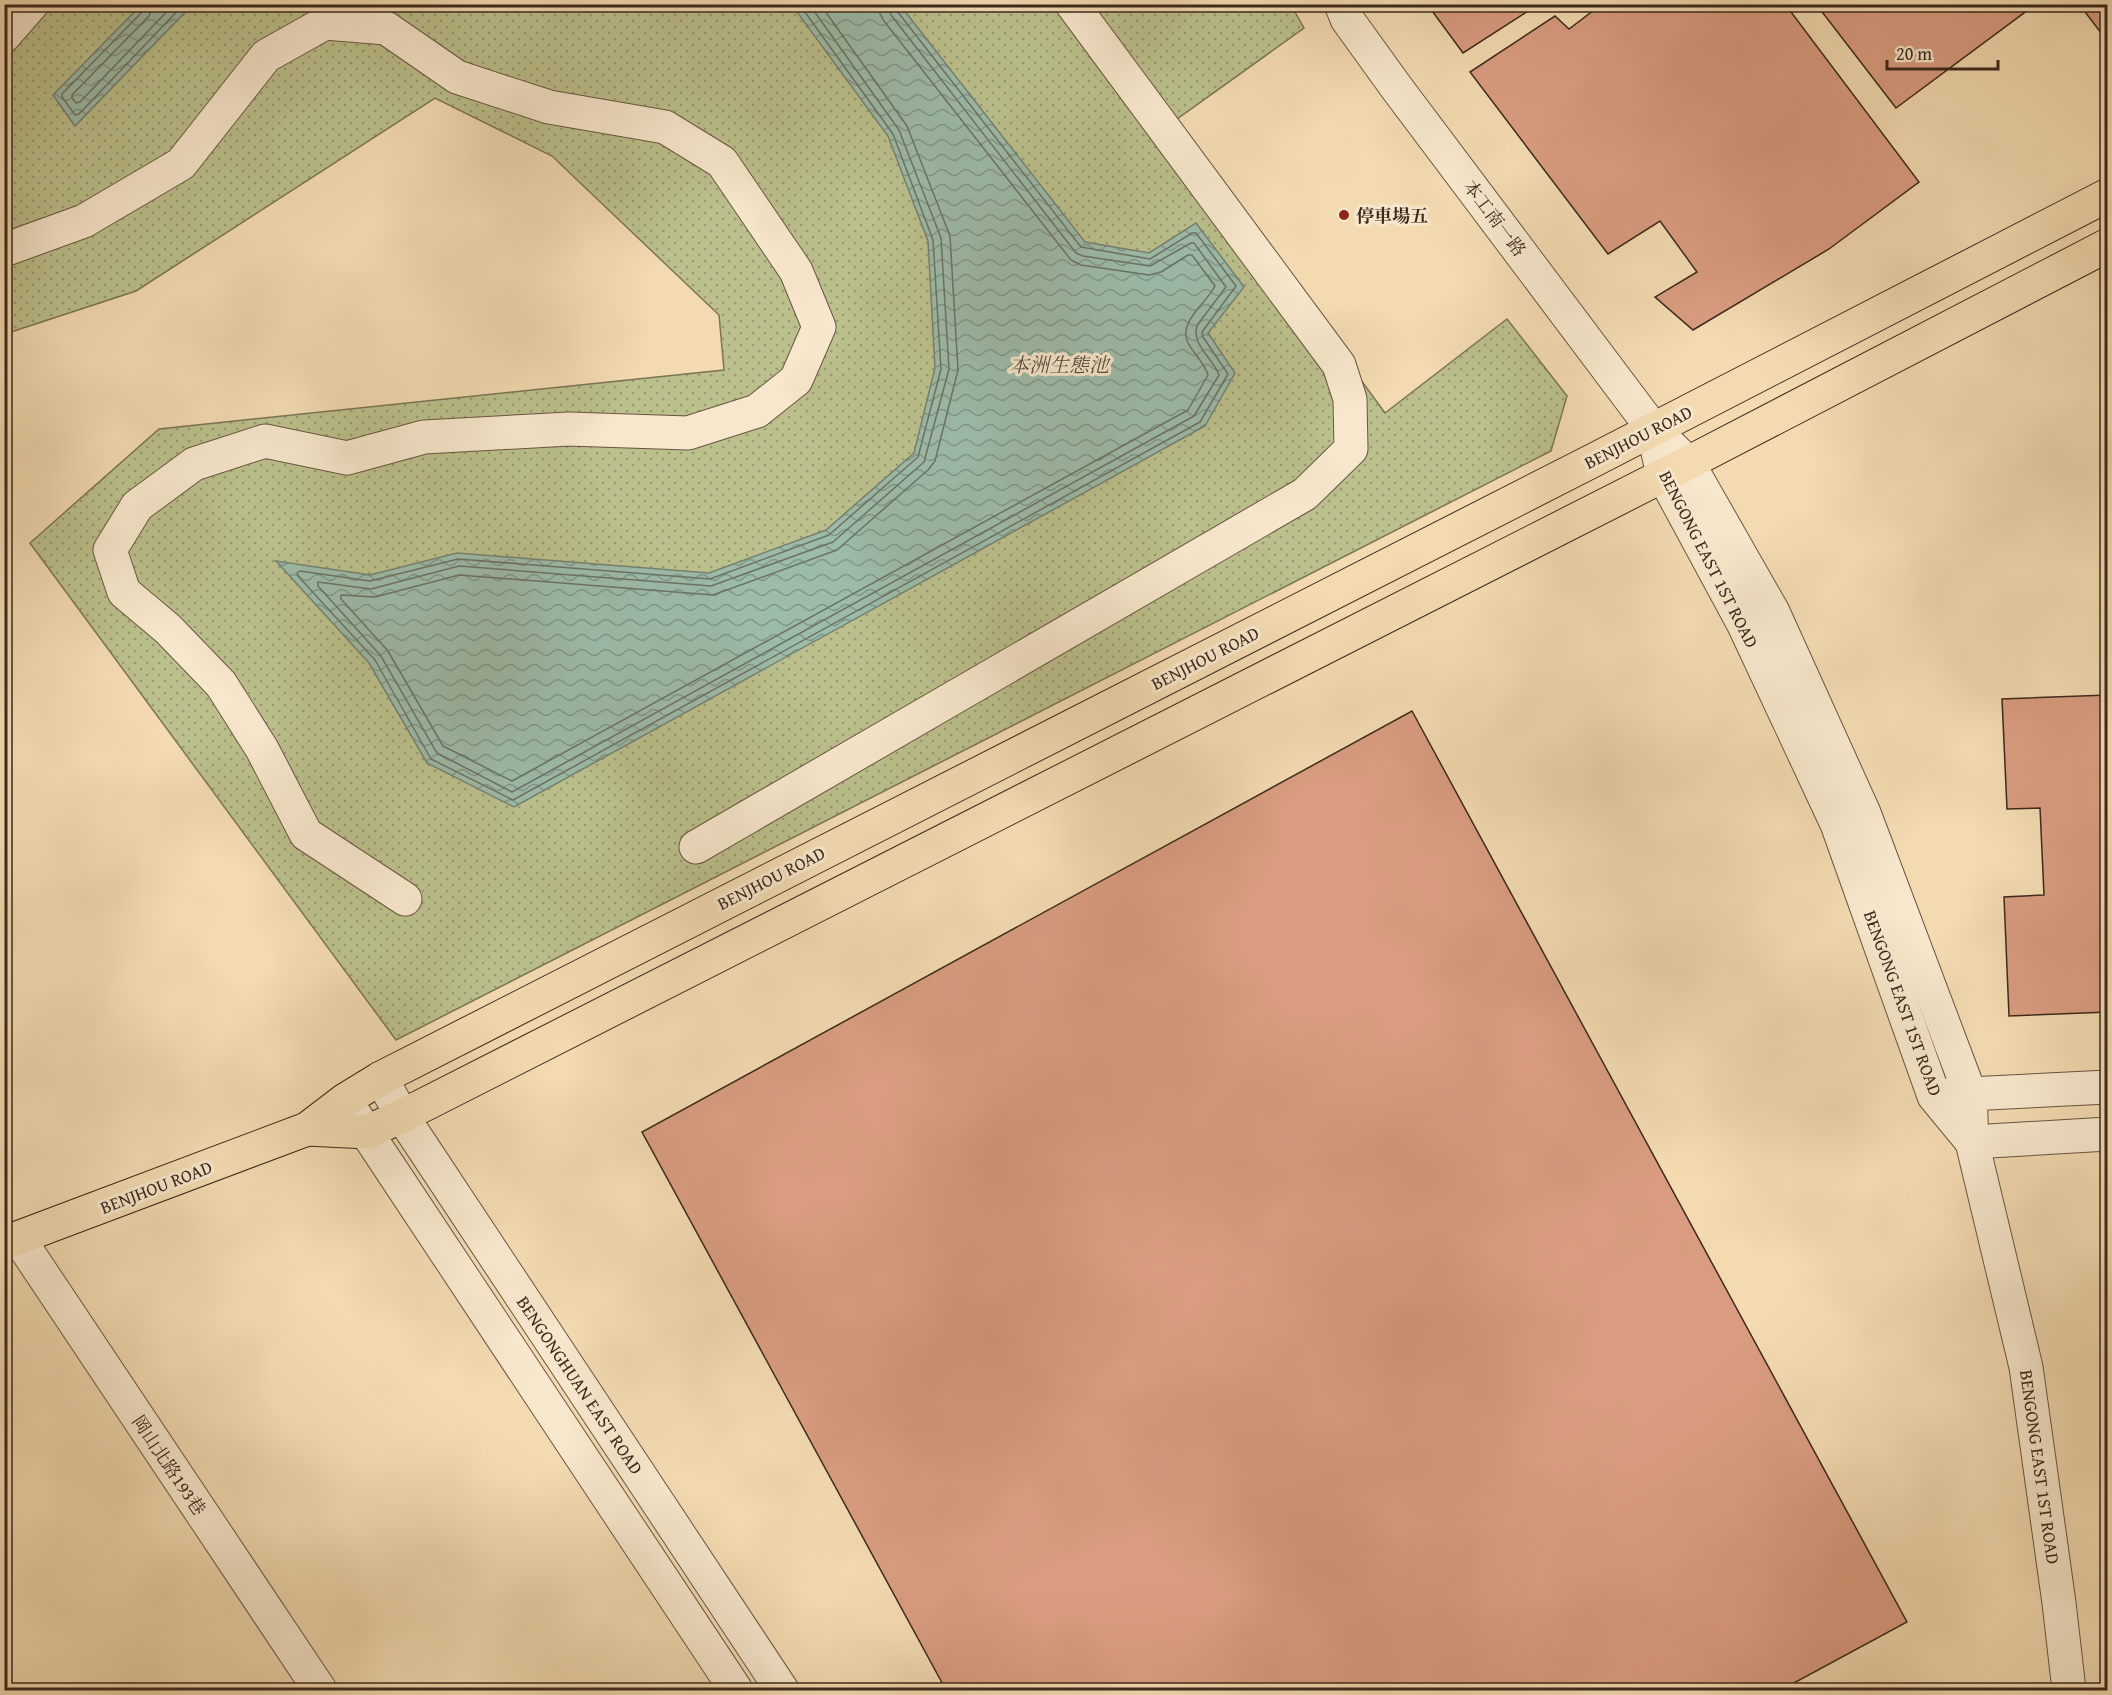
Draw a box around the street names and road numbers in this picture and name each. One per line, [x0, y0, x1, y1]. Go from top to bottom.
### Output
street label: 本工南一路 [1457, 174, 1533, 262]
street label: BENJHOU ROAD [1579, 398, 1697, 476]
street label: BENGONG EAST 1ST ROAD [1652, 466, 1766, 652]
street label: BENJHOU ROAD [1146, 619, 1264, 697]
street label: BENJHOU ROAD [712, 839, 830, 917]
street label: BENGONG EAST 1ST ROAD [1857, 906, 1949, 1100]
street label: BENJHOU ROAD [96, 1153, 216, 1221]
street label: BENGONGHUAN EAST ROAD [510, 1290, 650, 1480]
street label: BENGONG EAST 1ST ROAD [2013, 1368, 2067, 1566]
street label: 岡山北路193巷 [125, 1409, 213, 1521]

